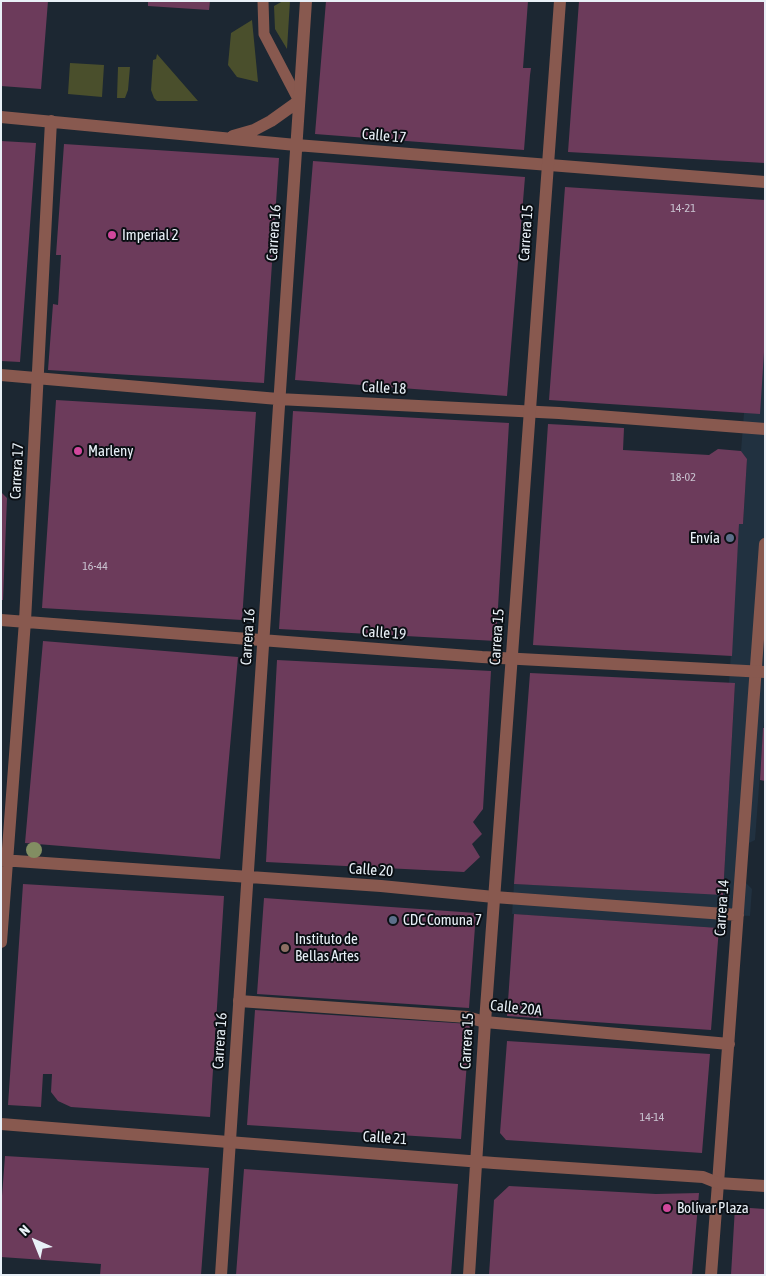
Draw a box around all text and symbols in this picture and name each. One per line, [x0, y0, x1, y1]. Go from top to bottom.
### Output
street label: Calle 17 [361, 125, 407, 147]
house number: 14-21 [670, 201, 696, 215]
street label: Carrera 16 [263, 204, 285, 262]
street label: Carrera 15 [515, 204, 537, 262]
place label: Imperial 2 [122, 226, 178, 244]
marker: Imperial 2 [106, 229, 118, 241]
street label: Calle 18 [361, 378, 407, 398]
street label: Carrera 17 [7, 442, 27, 500]
place label: Marleny [88, 442, 134, 460]
marker: Marleny [72, 445, 84, 457]
house number: 18-02 [670, 470, 696, 484]
place label: Envía [690, 529, 720, 547]
marker: Envía [724, 532, 736, 544]
house number: 16-44 [82, 559, 108, 573]
street label: Carrera 16 [237, 608, 259, 666]
street label: Carrera 15 [486, 608, 508, 666]
street label: Calle 19 [361, 622, 407, 644]
street label: Calle 20 [348, 859, 394, 881]
street label: Carrera 14 [711, 879, 733, 937]
place label: CDC Comuna 7 [403, 911, 482, 929]
marker: CDC Comuna 7 [387, 914, 399, 926]
place label: Instituto de Bellas Artes [295, 930, 359, 965]
marker: Instituto de Bellas Artes [279, 942, 291, 954]
street label: Calle 20A [489, 996, 543, 1020]
street label: Carrera 16 [209, 1012, 231, 1070]
street label: Carrera 15 [457, 1012, 477, 1070]
house number: 14-14 [640, 1110, 664, 1124]
street label: Calle 21 [362, 1127, 408, 1149]
place label: Bolívar Plaza [677, 1199, 749, 1217]
marker: Bolívar Plaza [661, 1202, 673, 1214]
north arrow [10, 1216, 60, 1266]
text: N [16, 1222, 33, 1239]

